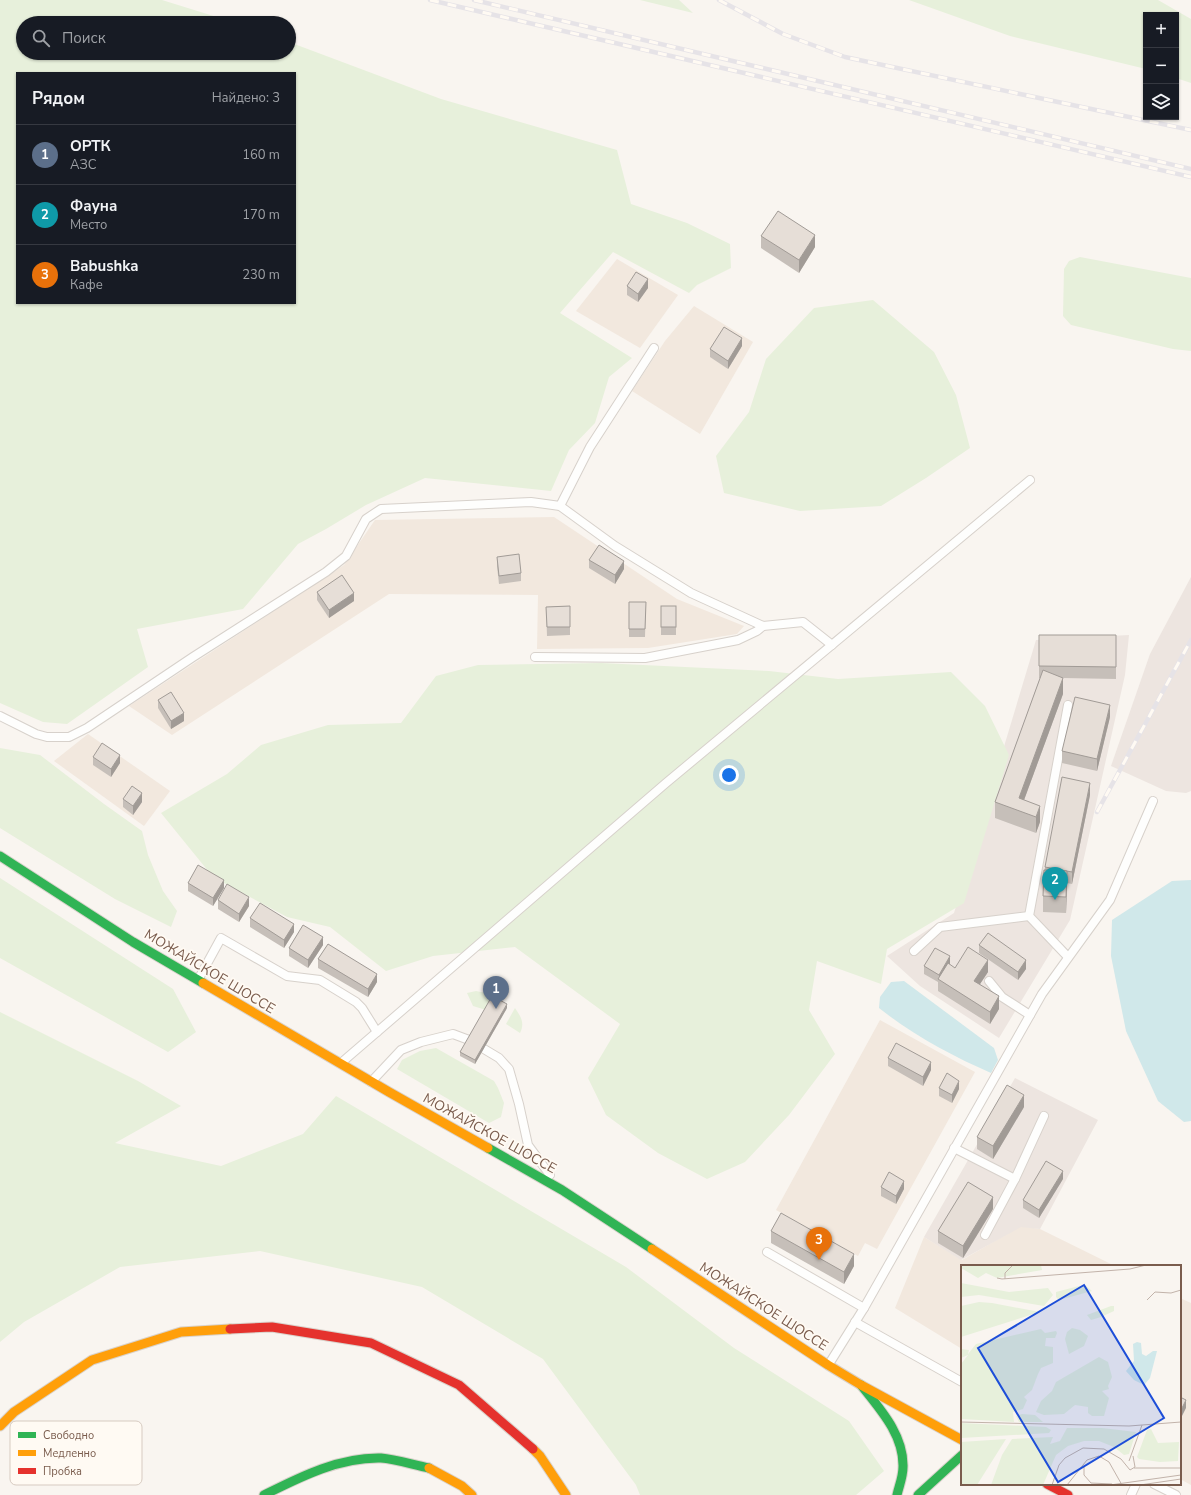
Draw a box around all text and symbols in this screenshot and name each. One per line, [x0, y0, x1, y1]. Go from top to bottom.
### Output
map controls [1143, 12, 1179, 120]
button: + [1143, 12, 1179, 48]
search box [16, 16, 296, 60]
icon: search [30, 27, 52, 49]
text: Поиск [62, 28, 106, 48]
button: − [1143, 48, 1179, 84]
button: layers [1143, 84, 1179, 120]
text: Рядом [32, 87, 85, 110]
text: Найдено: 3 [212, 89, 280, 107]
text: ОРТК [70, 136, 111, 156]
text: 1 [41, 146, 49, 164]
text: 160 m [242, 146, 280, 164]
text: АЗС [70, 156, 97, 174]
text: Фауна [70, 196, 117, 216]
text: 2 [41, 206, 49, 224]
text: 170 m [242, 206, 280, 224]
text: Место [70, 216, 107, 234]
text: Babushka [70, 256, 138, 276]
text: 3 [41, 266, 49, 284]
text: 230 m [242, 266, 280, 284]
text: Кафе [70, 276, 103, 294]
your location [719, 765, 739, 785]
pin: 2 [1042, 867, 1068, 900]
street label: МОЖАЙСКОЕ ШОССЕ [141, 925, 279, 1018]
pin: 1 [483, 976, 509, 1009]
street label: МОЖАЙСКОЕ ШОССЕ [420, 1089, 560, 1178]
pin: 3 [806, 1227, 832, 1260]
street label: МОЖАЙСКОЕ ШОССЕ [696, 1258, 832, 1355]
inset map [961, 1265, 1181, 1485]
legend [10, 1421, 142, 1485]
text: Свободно [43, 1428, 94, 1443]
text: Медленно [43, 1446, 96, 1461]
text: Пробка [43, 1464, 82, 1479]

